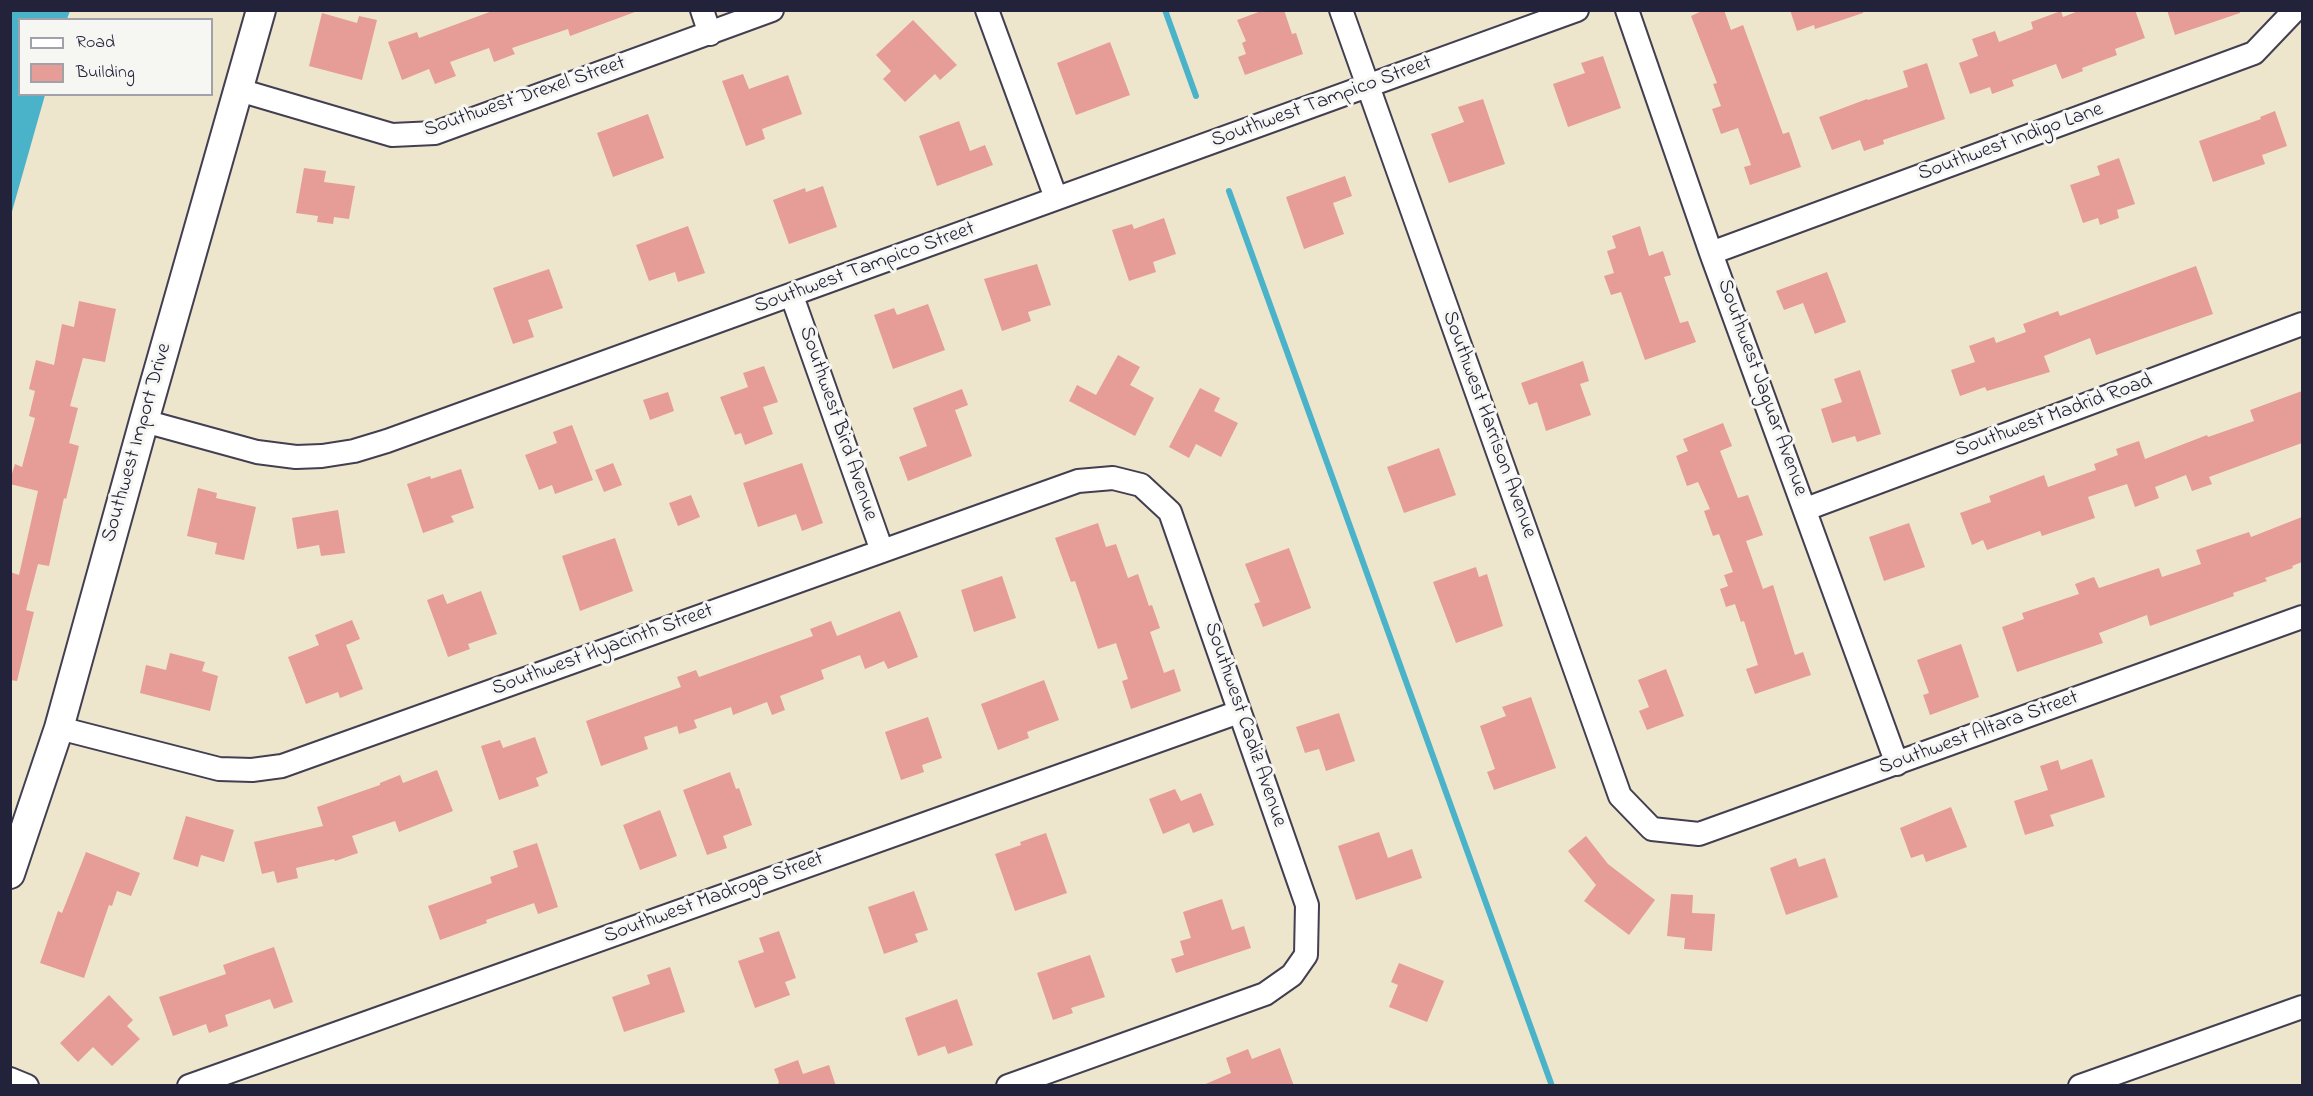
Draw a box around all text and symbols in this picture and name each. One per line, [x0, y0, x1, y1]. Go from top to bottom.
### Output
legend [18, 18, 213, 96]
text: Road [76, 30, 115, 56]
street label: Southwest Tampico Street [1208, 51, 1436, 155]
street label: Southwest Drexel Street [421, 52, 629, 144]
text: Building [76, 60, 135, 86]
street label: Southwest Indigo Lane [1915, 98, 2107, 188]
street label: Southwest Tampico Street [751, 217, 979, 321]
street label: Southwest Jaguar Avenue [1710, 276, 1812, 500]
street label: Southwest Harrison Avenue [1435, 308, 1541, 542]
street label: Southwest Bird Avenue [792, 324, 882, 524]
street label: Southwest Import Drive [98, 341, 178, 545]
street label: Southwest Madrid Road [1952, 370, 2156, 464]
street label: Southwest Hyacinth Street [489, 599, 717, 703]
street label: Southwest Cadiz Avenue [1197, 619, 1291, 831]
street label: Southwest Altara Street [1876, 686, 2082, 782]
street label: Southwest Madroga Street [601, 848, 827, 950]

